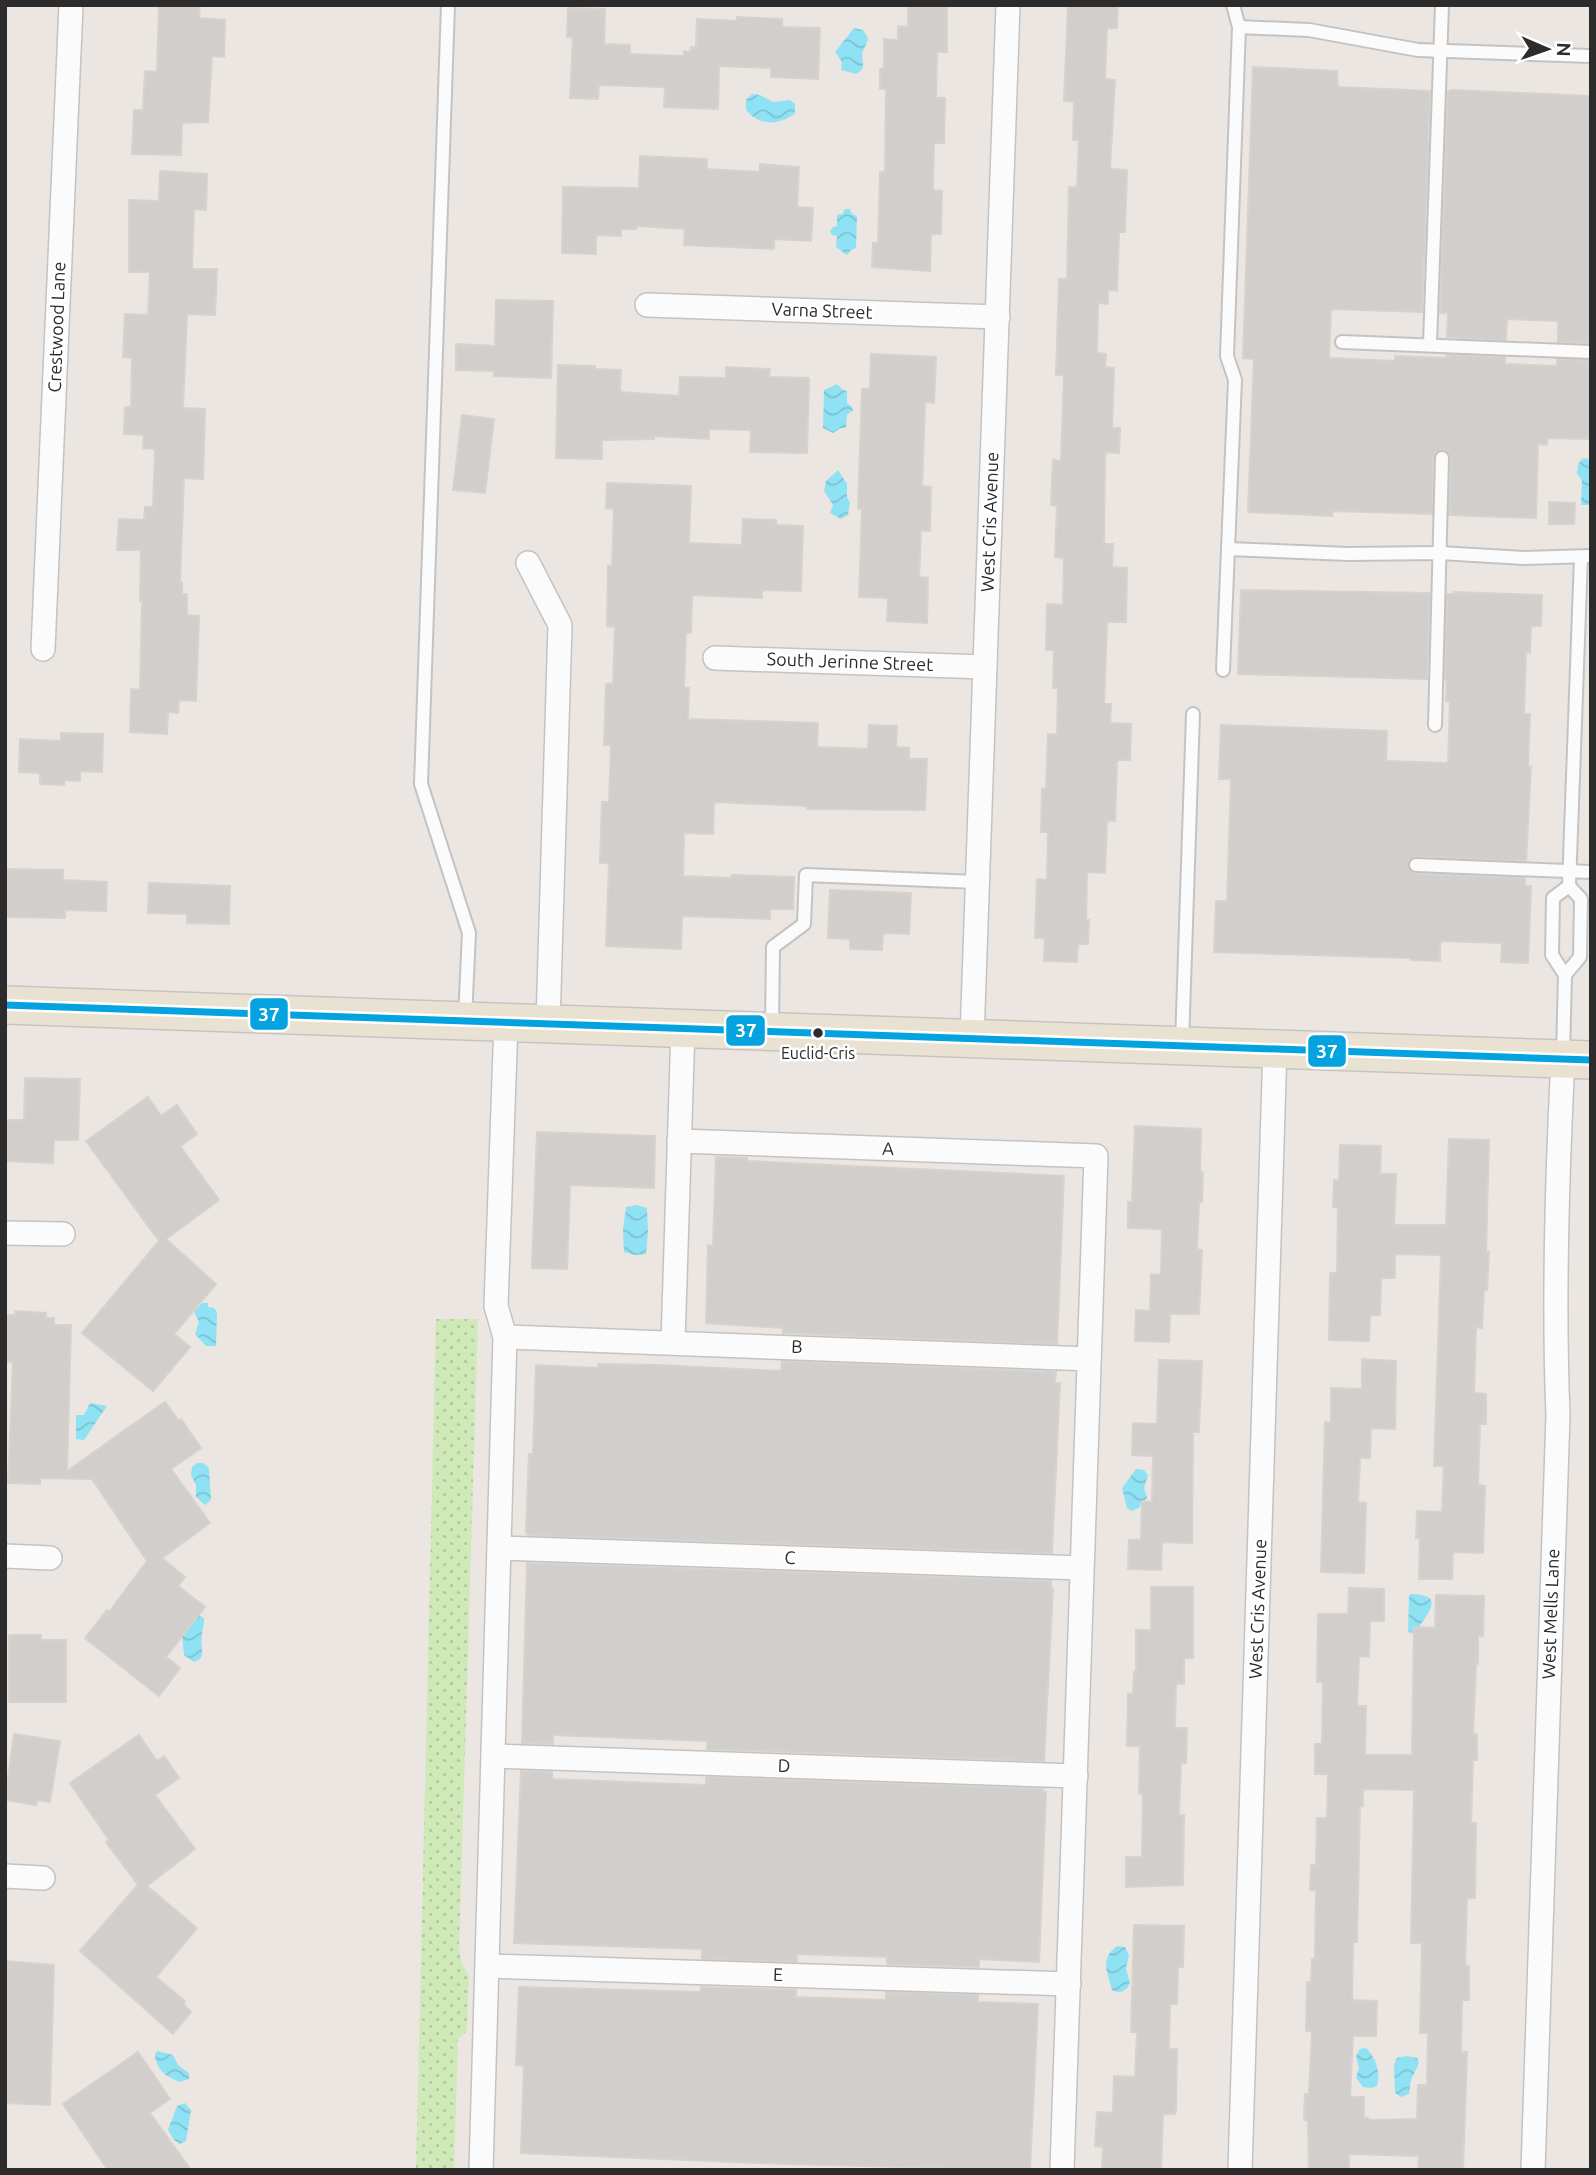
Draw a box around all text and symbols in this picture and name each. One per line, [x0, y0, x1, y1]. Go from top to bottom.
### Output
north arrow [1512, 14, 1582, 84]
text: N [1553, 42, 1575, 57]
street label: Crestwood Lane [44, 261, 68, 393]
street label: Varna Street [771, 298, 873, 322]
street label: West Cris Avenue [977, 452, 1001, 592]
street label: South Jerinne Street [766, 648, 934, 674]
line badge: 37 [249, 997, 289, 1031]
text: 37 [258, 1003, 280, 1025]
line badge: 37 [725, 1014, 766, 1047]
text: 37 [735, 1019, 757, 1041]
marker: Euclid-Cris [811, 1026, 825, 1040]
line badge: 37 [1307, 1034, 1347, 1068]
text: 37 [1316, 1040, 1338, 1062]
place label: Euclid-Cris [781, 1044, 855, 1062]
street label: A [882, 1138, 895, 1158]
street label: B [791, 1336, 803, 1356]
street label: West Cris Avenue [1245, 1539, 1269, 1679]
street label: C [784, 1547, 796, 1567]
street label: West Mells Lane [1538, 1548, 1562, 1680]
street label: D [777, 1755, 791, 1775]
street label: E [773, 1964, 783, 1984]

